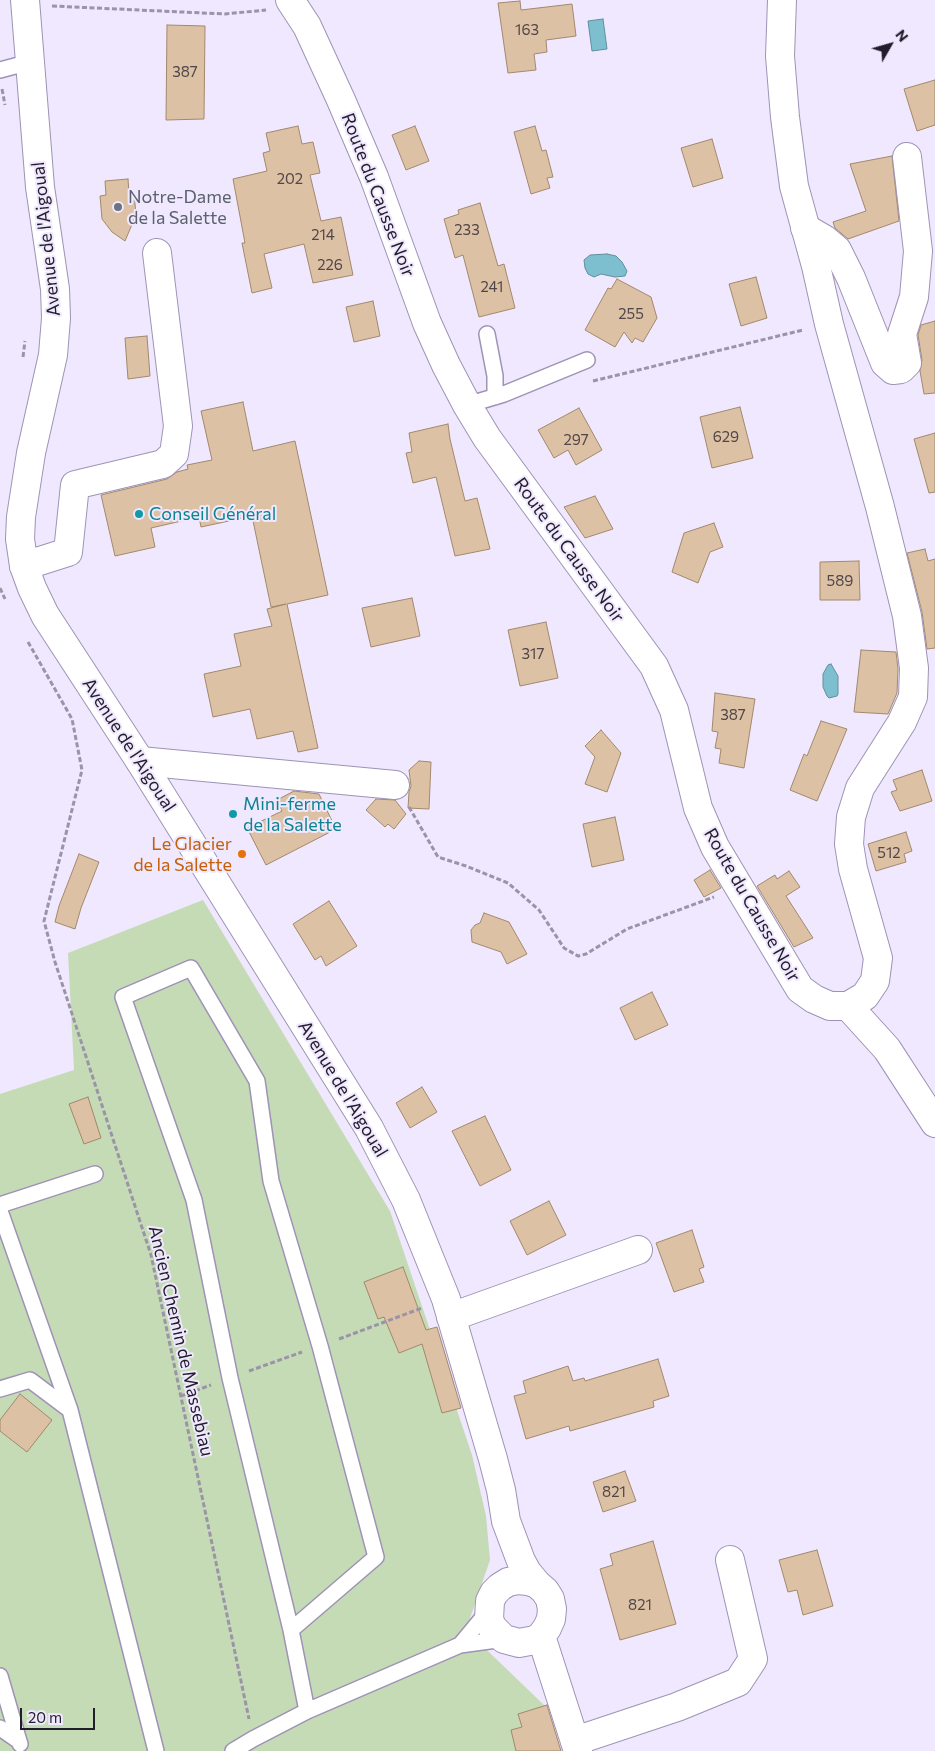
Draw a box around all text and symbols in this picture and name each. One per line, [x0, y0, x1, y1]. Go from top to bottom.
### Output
north arrow [865, 20, 915, 70]
house number: 163 [515, 21, 539, 39]
text: N [892, 26, 912, 45]
house number: 387 [172, 63, 198, 81]
street label: Route du Causse Noir [337, 110, 419, 280]
street label: Avenue de l'Aigoual [27, 161, 65, 317]
house number: 202 [277, 170, 303, 188]
place label: Notre-Dame de la Salette [128, 186, 231, 228]
marker: Notre-Dame de la Salette [112, 201, 124, 213]
house number: 233 [454, 221, 480, 239]
house number: 214 [311, 226, 335, 244]
house number: 226 [317, 256, 343, 274]
house number: 241 [480, 278, 504, 296]
house number: 255 [618, 305, 644, 323]
house number: 629 [713, 428, 739, 446]
house number: 297 [563, 431, 589, 449]
street label: Route du Causse Noir [509, 473, 629, 627]
place label: Conseil Général [149, 503, 276, 525]
marker: Conseil Général [133, 508, 145, 520]
house number: 589 [827, 572, 853, 590]
house number: 317 [522, 645, 544, 663]
street label: Avenue de l'Aigoual [78, 674, 180, 816]
house number: 387 [720, 706, 746, 724]
place label: Mini-ferme de la Salette [243, 793, 342, 836]
marker: Mini-ferme de la Salette [227, 808, 239, 820]
street label: Route du Causse Noir [699, 824, 805, 986]
place label: Le Glacier de la Salette [133, 833, 232, 876]
house number: 512 [877, 844, 901, 862]
marker: Le Glacier de la Salette [236, 848, 248, 860]
street label: Avenue de l'Aigoual [294, 1017, 392, 1161]
street label: Ancien Chemin de Massebiau [144, 1224, 218, 1458]
house number: 821 [602, 1483, 626, 1501]
house number: 821 [628, 1596, 652, 1614]
scale bar [22, 1698, 98, 1730]
text: 20 m [28, 1708, 62, 1726]

